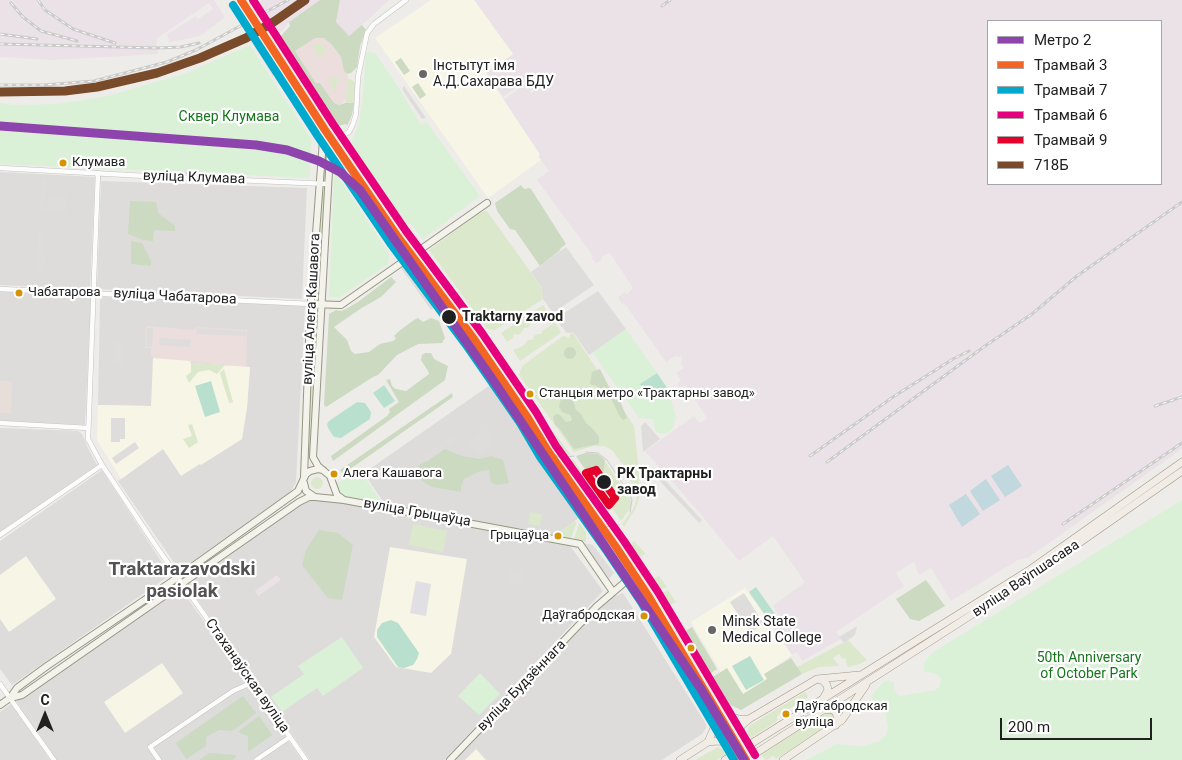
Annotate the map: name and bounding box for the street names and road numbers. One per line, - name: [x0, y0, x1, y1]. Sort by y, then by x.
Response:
- street label: вуліца Клумава: [142, 168, 246, 188]
- street label: вуліца Алега Кашавога: [300, 233, 324, 385]
- street label: вуліца Чабатарова: [113, 285, 237, 309]
- street label: вуліца Грыцаўца: [362, 495, 472, 531]
- street label: вуліца Ваўпшасава: [969, 537, 1083, 621]
- street label: Стаханаўская вуліца: [201, 616, 293, 736]
- street label: вуліца Будзённага: [474, 637, 570, 735]

